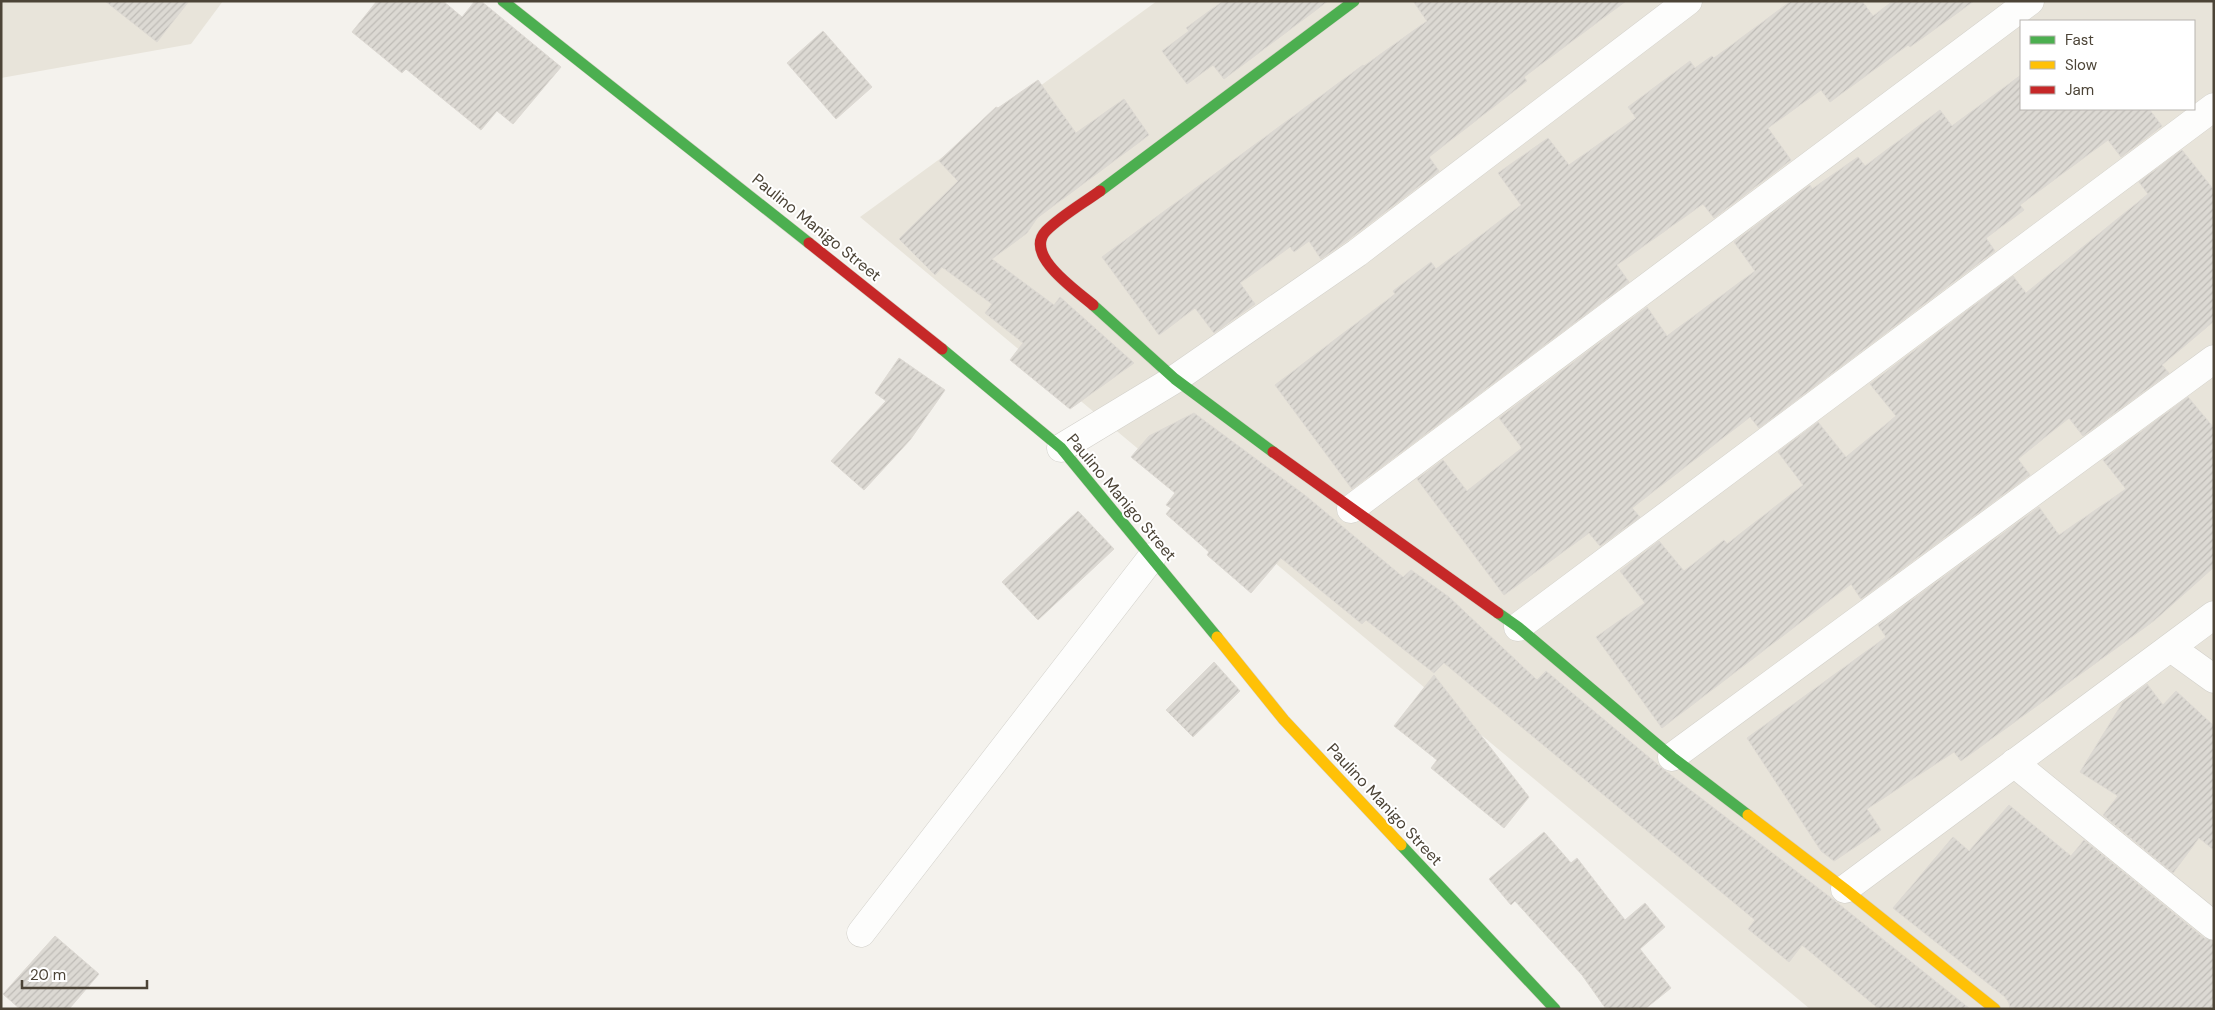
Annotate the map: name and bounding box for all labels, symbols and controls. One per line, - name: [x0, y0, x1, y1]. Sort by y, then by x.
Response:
- legend: [2020, 20, 2195, 110]
- text: Fast: [2065, 30, 2094, 50]
- text: Slow: [2065, 55, 2098, 75]
- text: Jam: [2065, 80, 2094, 100]
- street label: Paulino Manigo Street: [748, 169, 885, 286]
- street label: Paulino Manigo Street: [1062, 429, 1181, 565]
- street label: Paulino Manigo Street: [1322, 739, 1447, 870]
- scale bar: [22, 958, 148, 990]
- text: 20 m: [30, 965, 66, 985]

